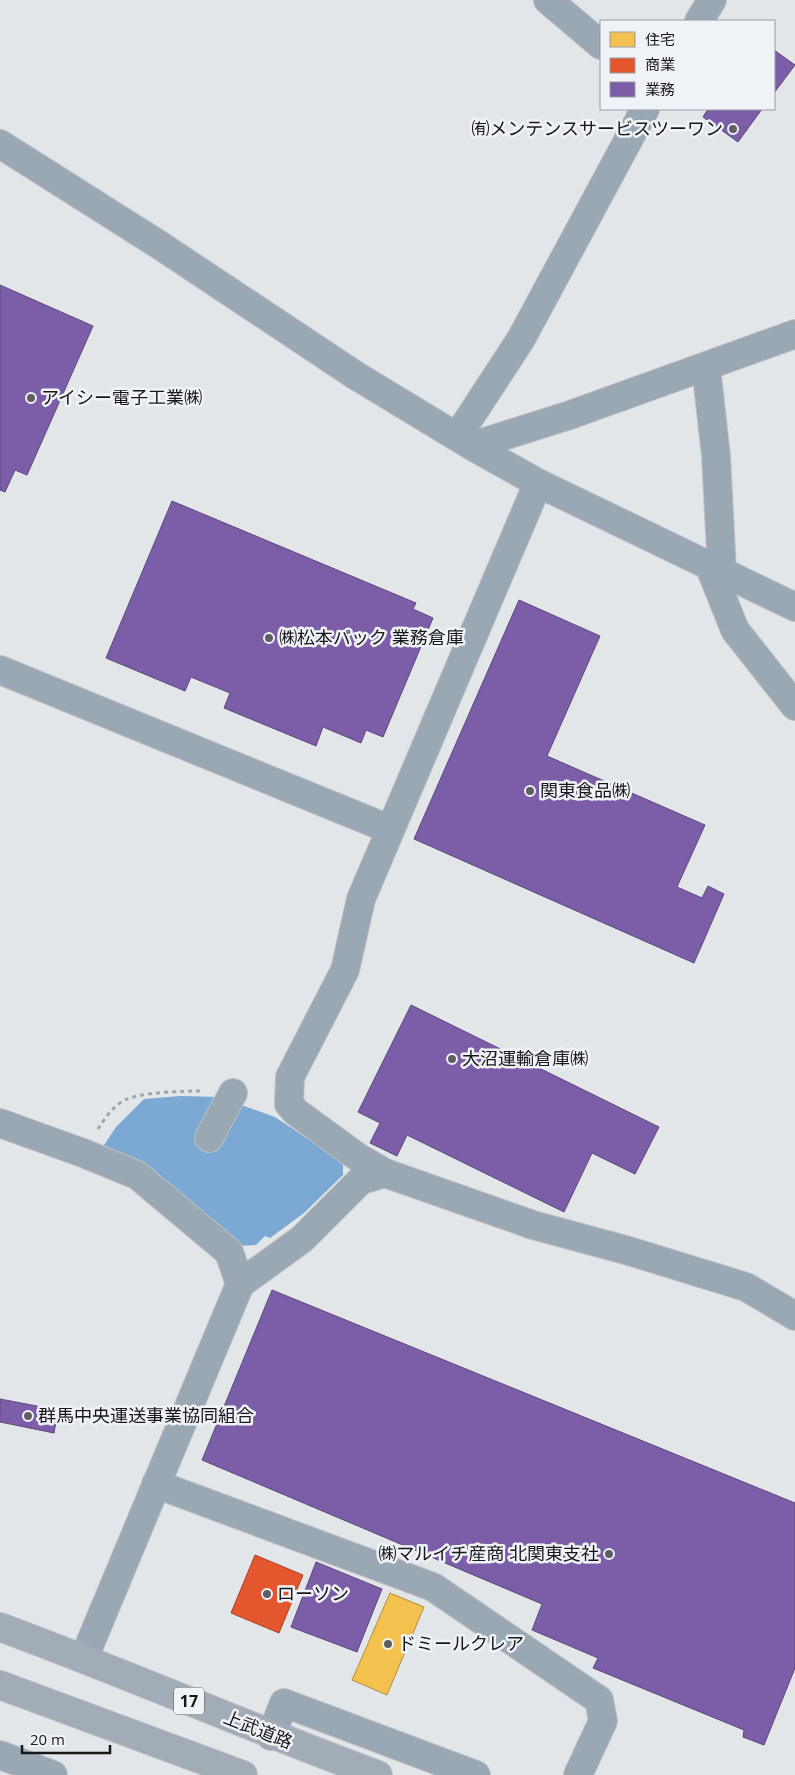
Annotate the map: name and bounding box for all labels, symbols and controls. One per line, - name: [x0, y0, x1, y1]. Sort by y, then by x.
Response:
- legend: [600, 20, 775, 110]
- text: 住宅: [645, 29, 675, 49]
- text: 商業: [645, 54, 675, 74]
- text: 業務: [645, 79, 675, 99]
- place label: ㈲メンテンスサービスツーワン: [471, 116, 723, 140]
- marker: ㈲メンテンスサービスツーワン: [727, 123, 739, 135]
- place label: アイシー電子工業㈱: [41, 385, 202, 409]
- marker: アイシー電子工業㈱: [25, 392, 37, 404]
- place label: ㈱松本パック 業務倉庫: [279, 625, 464, 649]
- marker: ㈱松本パック 業務倉庫: [263, 632, 275, 644]
- place label: 関東食品㈱: [540, 778, 630, 802]
- marker: 関東食品㈱: [524, 785, 536, 797]
- place label: 大沼運輸倉庫㈱: [462, 1046, 588, 1070]
- marker: 大沼運輸倉庫㈱: [446, 1053, 458, 1065]
- place label: 群馬中央運送事業協同組合: [38, 1403, 254, 1427]
- marker: 群馬中央運送事業協同組合: [22, 1410, 34, 1422]
- place label: ㈱マルイチ産商 北関東支社: [378, 1541, 599, 1565]
- marker: ㈱マルイチ産商 北関東支社: [603, 1548, 615, 1560]
- place label: ローソン: [277, 1581, 349, 1605]
- marker: ローソン: [261, 1588, 273, 1600]
- place label: ドミールクレア: [398, 1631, 524, 1655]
- marker: ドミールクレア: [382, 1638, 394, 1650]
- road number: 17: [174, 1688, 204, 1714]
- street label: 上武道路: [221, 1704, 296, 1754]
- scale bar: [22, 1722, 110, 1754]
- text: 20 m: [30, 1729, 65, 1749]

